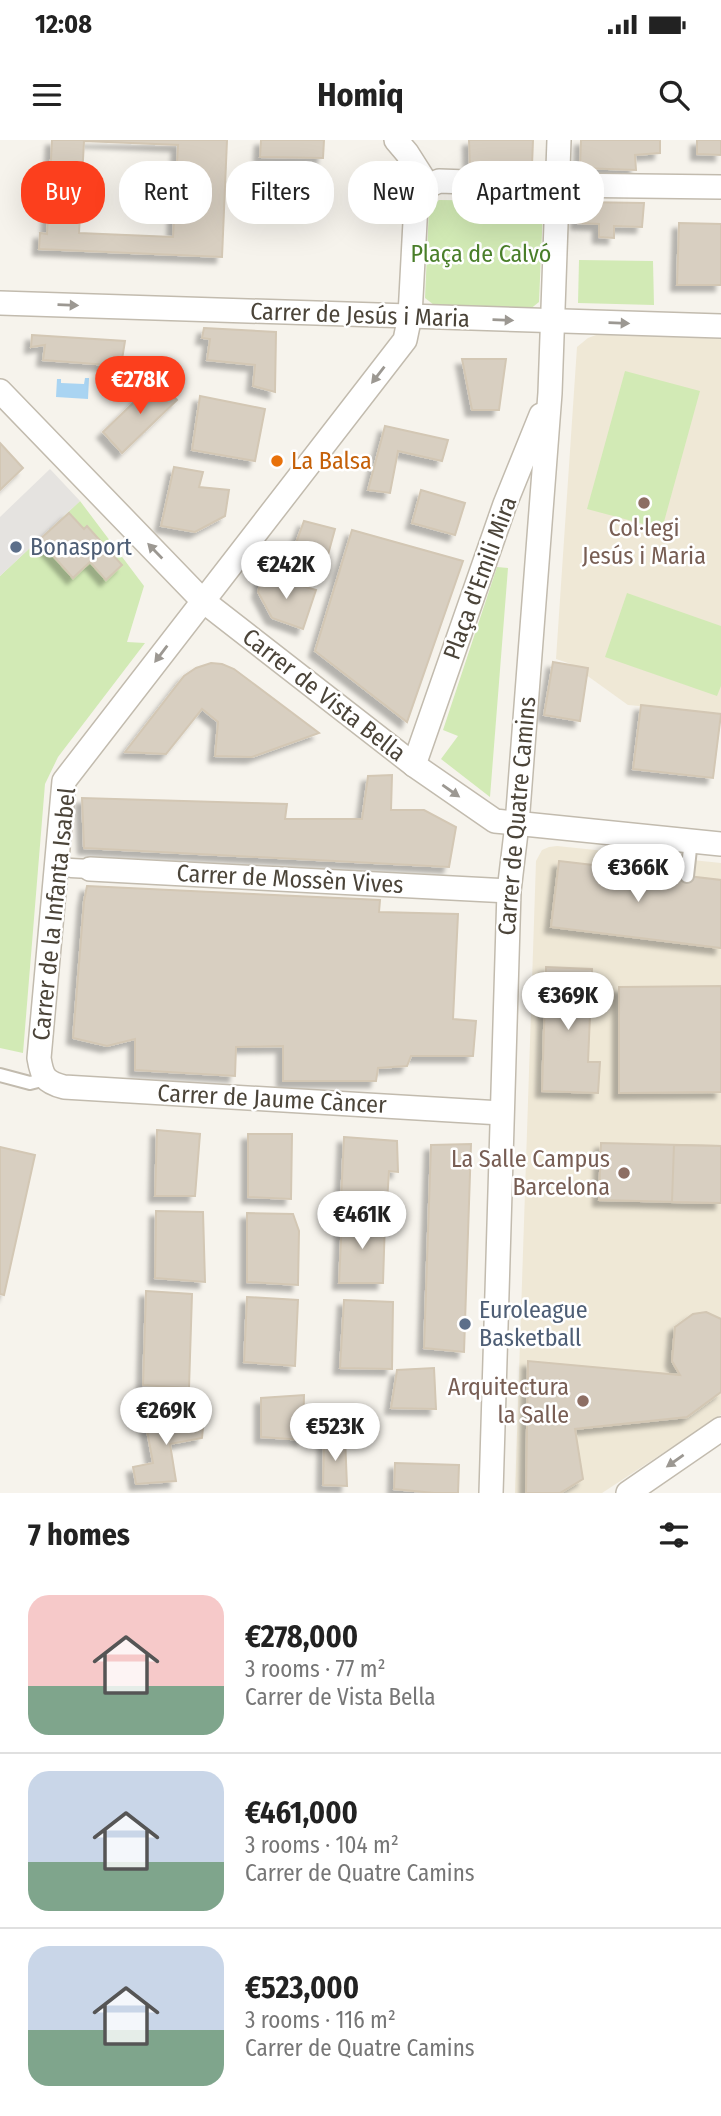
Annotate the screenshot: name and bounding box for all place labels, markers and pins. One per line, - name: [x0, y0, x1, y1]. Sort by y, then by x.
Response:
- pin: €278K: [91, 356, 189, 416]
- place label: La Balsa: [291, 447, 372, 475]
- marker: La Balsa: [269, 453, 285, 469]
- marker: Col·legi Jesús i Maria: [636, 495, 652, 511]
- place label: Col·legi Jesús i Maria: [582, 514, 706, 570]
- place label: Bonasport: [30, 533, 132, 561]
- marker: Bonasport: [8, 539, 24, 555]
- pin: €242K: [237, 542, 335, 601]
- pin: €366K: [589, 844, 687, 904]
- pin: €369K: [519, 972, 617, 1032]
- place label: La Salle Campus Barcelona: [451, 1145, 610, 1201]
- marker: La Salle Campus Barcelona: [616, 1165, 632, 1181]
- pin: €461K: [313, 1192, 411, 1251]
- place label: Euroleague Basketball: [479, 1296, 588, 1352]
- marker: Euroleague Basketball: [457, 1316, 473, 1332]
- place label: Arquitectura la Salle: [448, 1373, 569, 1429]
- pin: €269K: [117, 1388, 215, 1447]
- marker: Arquitectura la Salle: [575, 1393, 591, 1409]
- pin: €523K: [286, 1404, 384, 1463]

